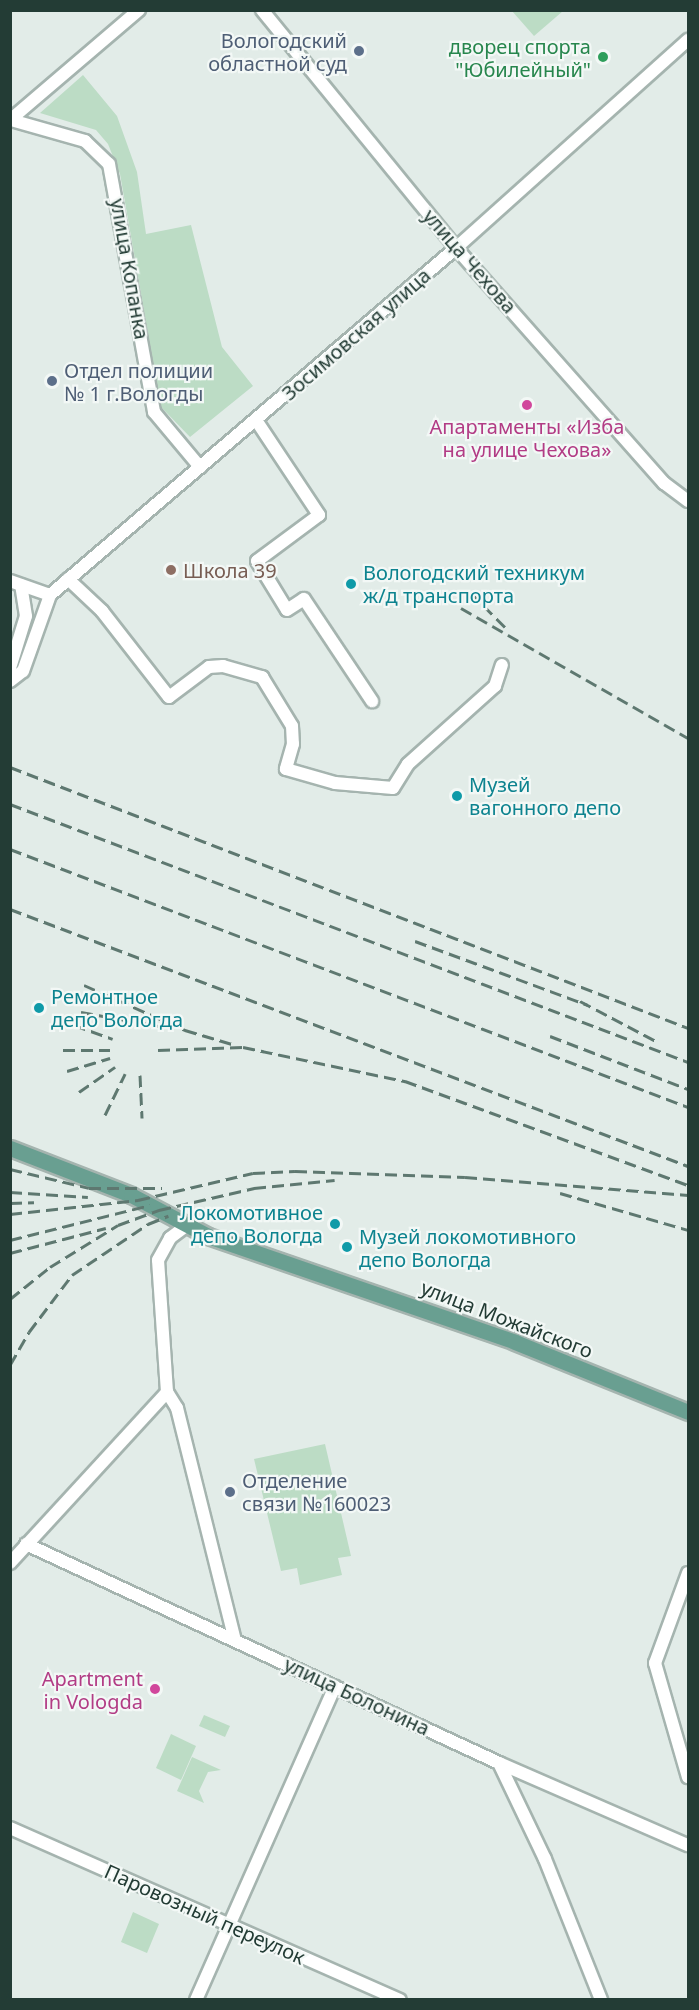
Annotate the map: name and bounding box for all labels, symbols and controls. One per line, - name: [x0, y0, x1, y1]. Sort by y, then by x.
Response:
- place label: Вологодский областной суд: [208, 28, 347, 75]
- place label: дворец спорта "Юбилейный": [449, 34, 591, 81]
- marker: Вологодский областной суд: [352, 44, 366, 58]
- marker: дворец спорта "Юбилейный": [596, 50, 610, 64]
- street label: улица Копанка: [106, 197, 154, 341]
- street label: улица Чехова: [418, 204, 522, 318]
- street label: Зосимовская улица: [277, 263, 435, 405]
- place label: Отдел полиции № 1 г.Вологды: [64, 358, 213, 405]
- marker: Отдел полиции № 1 г.Вологды: [45, 374, 59, 388]
- marker: Апартаменты «Изба на улице Чехова»: [520, 398, 534, 412]
- place label: Апартаменты «Изба на улице Чехова»: [430, 414, 624, 461]
- place label: Школа 39: [183, 558, 277, 582]
- place label: Вологодский техникум ж/д транспорта: [363, 560, 585, 607]
- marker: Школа 39: [164, 563, 178, 577]
- marker: Вологодский техникум ж/д транспорта: [344, 577, 358, 591]
- place label: Музей вагонного депо: [469, 772, 621, 819]
- marker: Музей вагонного депо: [450, 789, 464, 803]
- place label: Ремонтное депо Вологда: [51, 984, 183, 1031]
- marker: Ремонтное депо Вологда: [32, 1001, 46, 1015]
- place label: Локомотивное депо Вологда: [180, 1200, 323, 1247]
- marker: Локомотивное депо Вологда: [328, 1217, 342, 1231]
- place label: Музей локомотивного депо Вологда: [359, 1224, 576, 1271]
- marker: Музей локомотивного депо Вологда: [340, 1240, 354, 1254]
- street label: улица Можайского: [418, 1275, 596, 1363]
- place label: Отделение связи №160023: [242, 1468, 391, 1515]
- marker: Отделение связи №160023: [223, 1485, 237, 1499]
- street label: улица Болонина: [280, 1652, 434, 1740]
- place label: Apartment in Vologda: [42, 1666, 143, 1713]
- marker: Apartment in Vologda: [148, 1682, 162, 1696]
- street label: Паровозный переулок: [101, 1859, 309, 1969]

